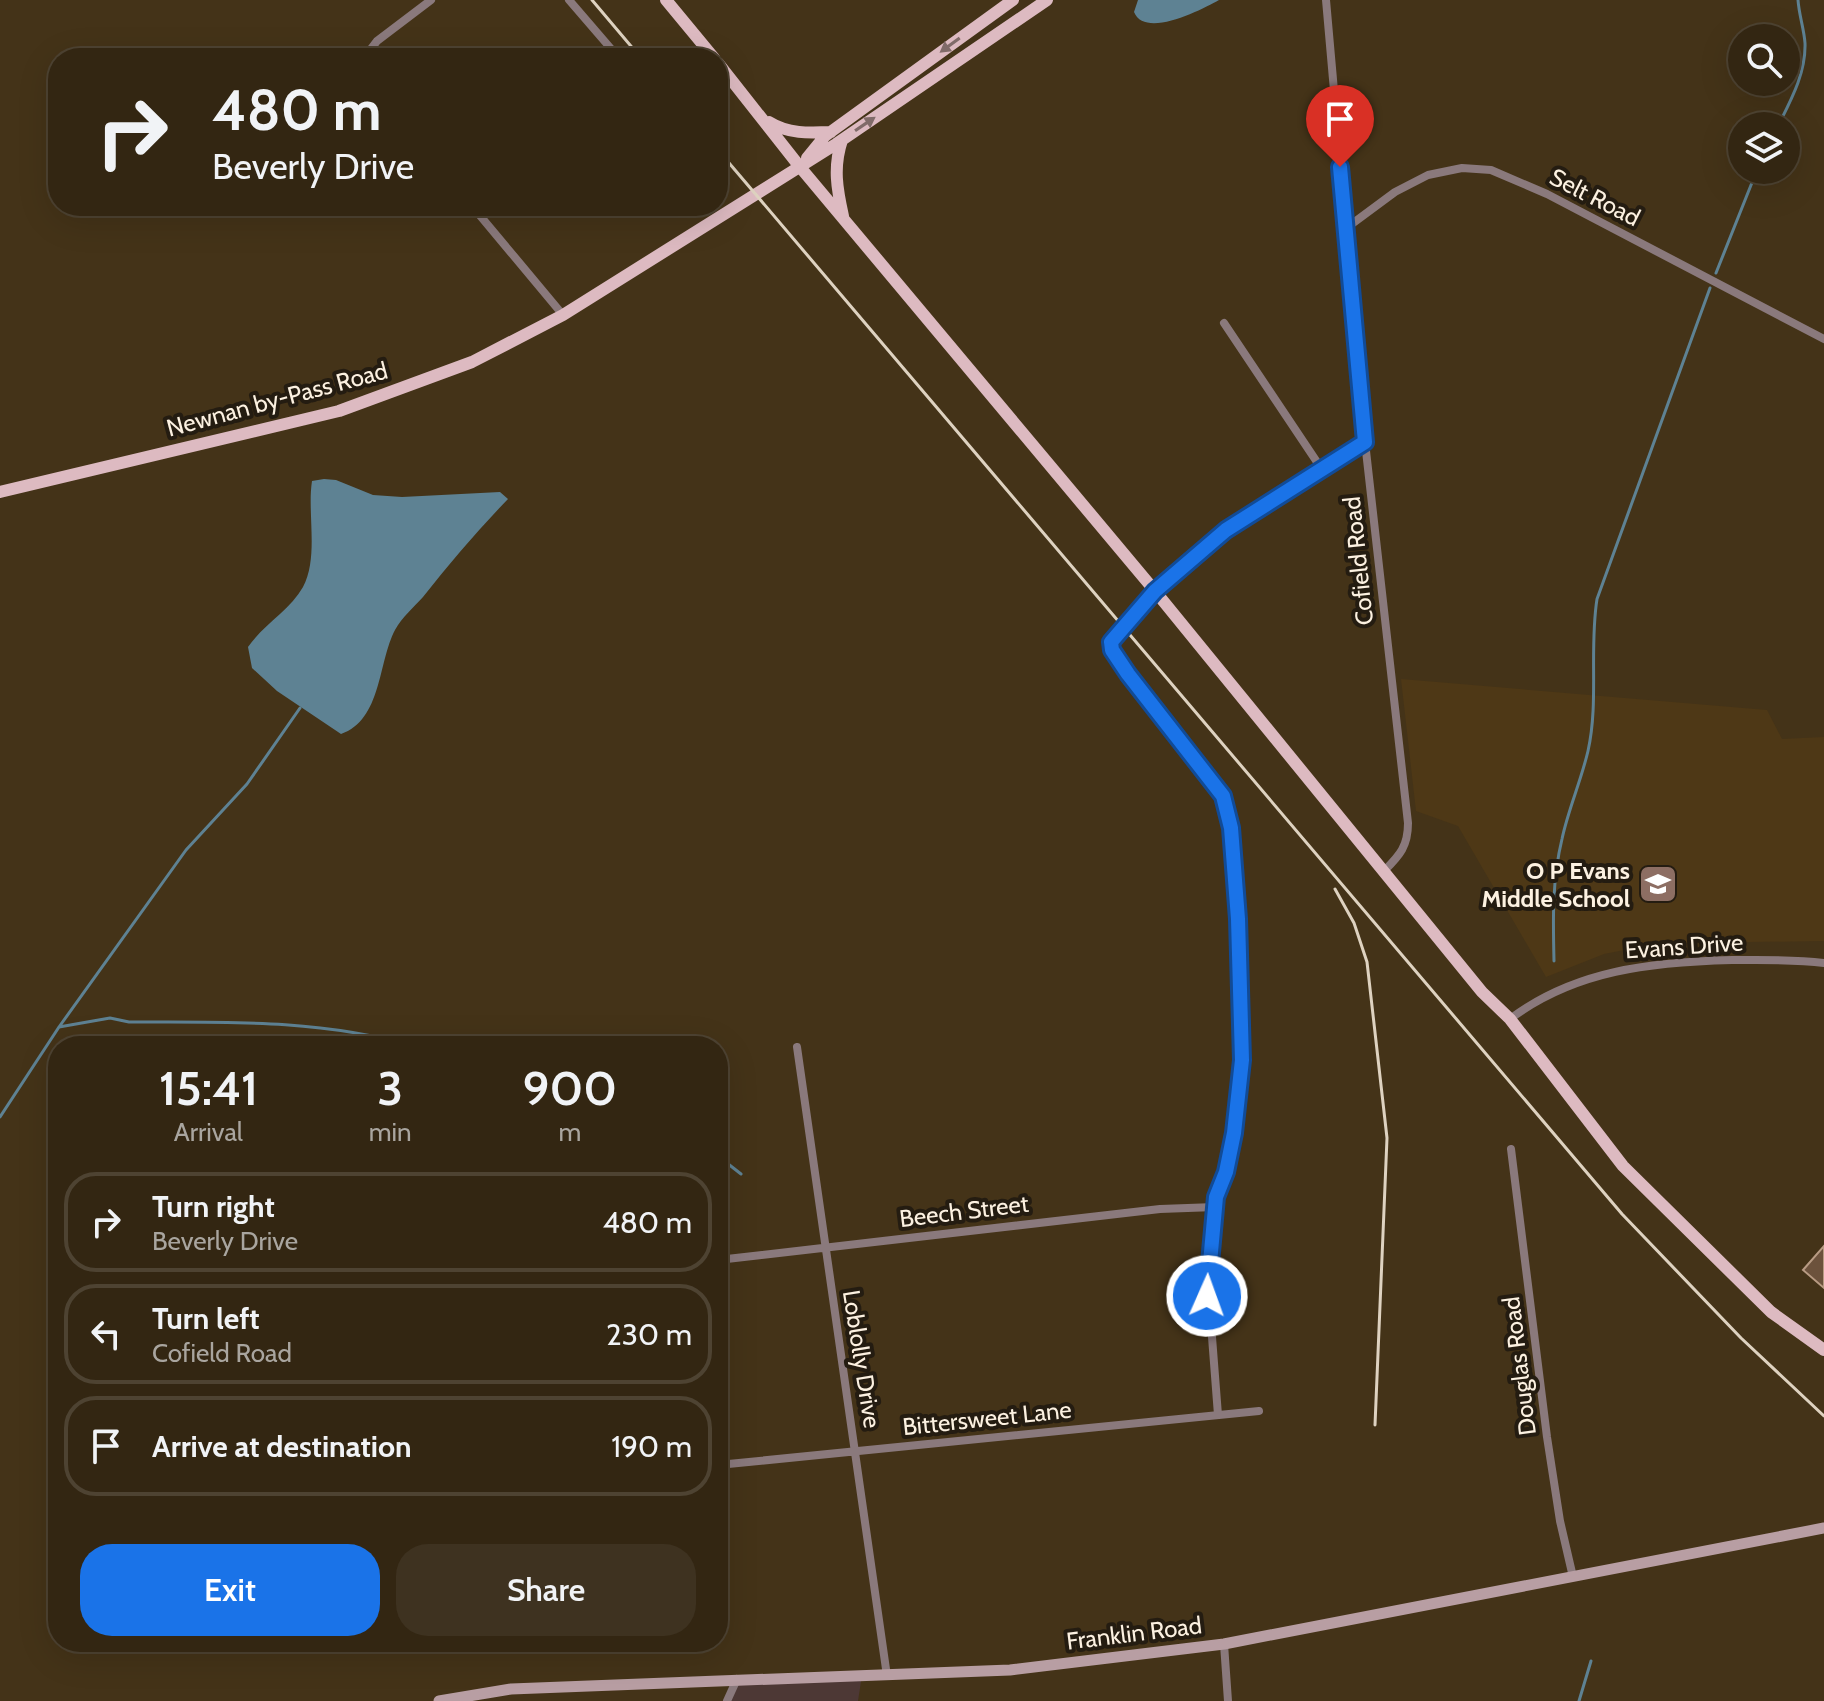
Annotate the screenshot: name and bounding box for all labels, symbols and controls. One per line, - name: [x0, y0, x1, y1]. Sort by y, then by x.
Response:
- map controls: [1728, 24, 1800, 184]
- button: search: [1728, 24, 1800, 96]
- one-way arrow: [939, 37, 960, 53]
- text: 480 m: [212, 76, 381, 144]
- icon: right: [80, 80, 184, 184]
- pin: [1306, 85, 1374, 167]
- icon: arrive: [1318, 97, 1362, 141]
- button: layers: [1728, 112, 1800, 184]
- one-way arrow: [855, 117, 876, 132]
- text: Beverly Drive: [212, 144, 414, 188]
- street label: Selt Road: [1545, 162, 1645, 232]
- street label: Newnan by-Pass Road: [163, 356, 391, 442]
- street label: Cofield Road: [1337, 495, 1379, 627]
- place label: O P Evans Middle School: [1481, 856, 1630, 913]
- school or university icon: O P Evans Middle School: [1637, 863, 1679, 905]
- street label: Evans Drive: [1624, 927, 1744, 965]
- text: 15:41: [159, 1059, 258, 1117]
- text: 3: [377, 1059, 403, 1117]
- text: 900: [523, 1059, 617, 1117]
- text: Arrival: [174, 1116, 243, 1148]
- text: min: [369, 1116, 412, 1148]
- text: m: [558, 1116, 581, 1148]
- text: Turn right: [152, 1188, 275, 1225]
- street label: Beech Street: [898, 1189, 1030, 1233]
- icon: right: [84, 1200, 128, 1244]
- text: 480 m: [602, 1204, 692, 1241]
- text: Beverly Drive: [152, 1225, 298, 1257]
- position arrow: [1165, 1254, 1249, 1338]
- street label: Loblolly Drive: [837, 1288, 887, 1430]
- street label: Douglas Road: [1496, 1295, 1542, 1437]
- text: Turn left: [152, 1300, 260, 1337]
- icon: left: [84, 1312, 128, 1356]
- text: 230 m: [606, 1316, 692, 1353]
- text: Cofield Road: [152, 1337, 292, 1369]
- street label: Bittersweet Lane: [901, 1395, 1073, 1441]
- icon: arrive: [84, 1424, 128, 1468]
- text: Arrive at destination: [152, 1428, 412, 1465]
- text: 190 m: [611, 1428, 692, 1465]
- button: Exit: [80, 1544, 380, 1636]
- button: Share: [396, 1544, 696, 1636]
- street label: Franklin Road: [1065, 1610, 1203, 1656]

